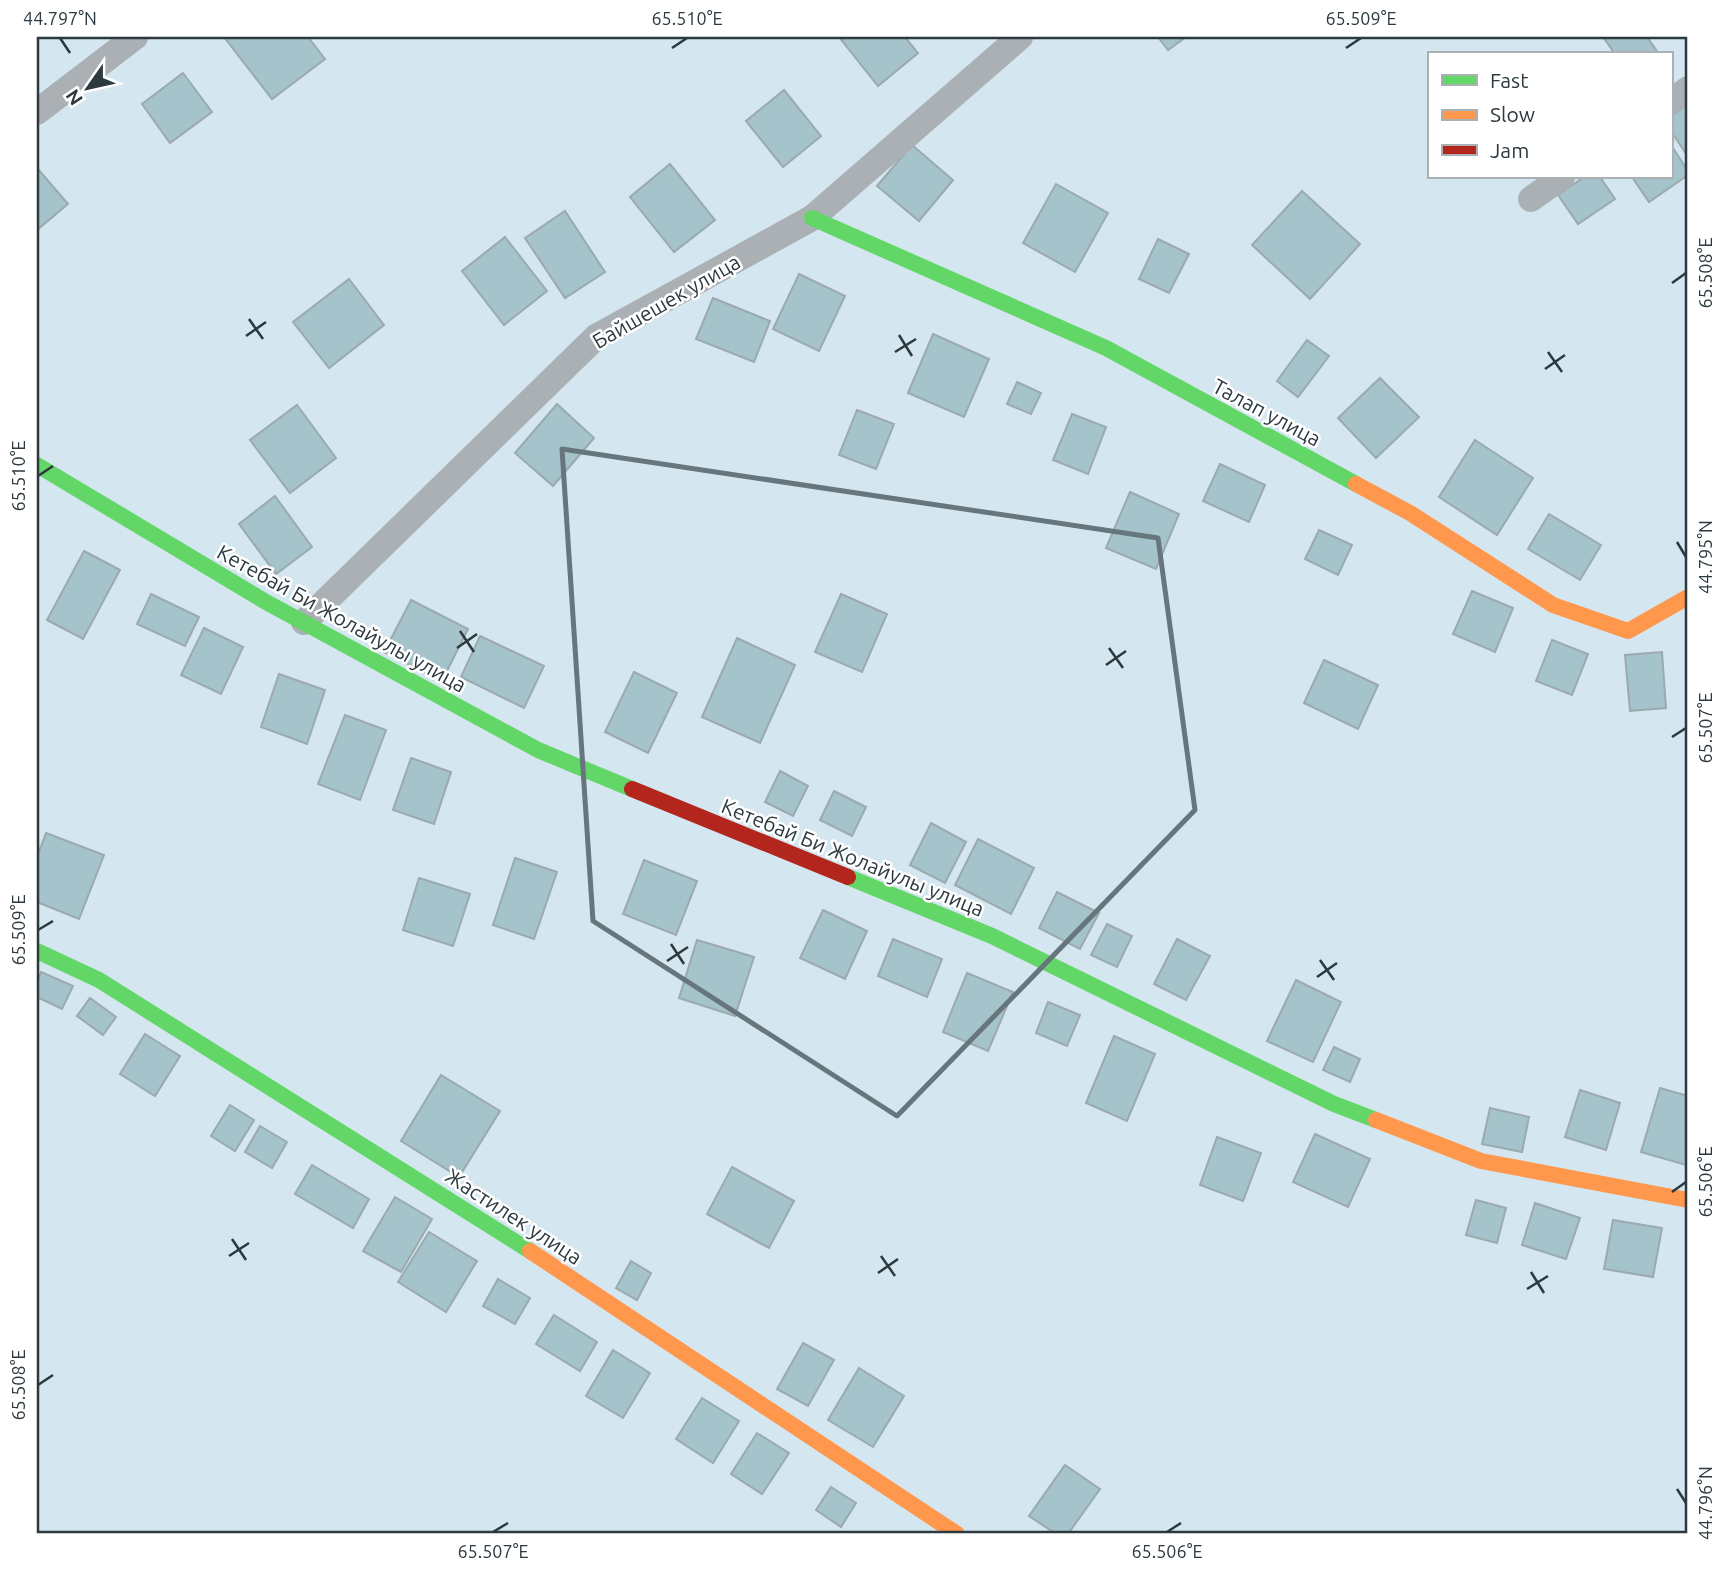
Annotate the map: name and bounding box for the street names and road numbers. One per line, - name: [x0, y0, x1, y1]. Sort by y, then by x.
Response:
- street label: Байшешек улица: [588, 249, 744, 353]
- street label: Талап улица: [1209, 373, 1325, 451]
- street label: Кетебай Би Жолайулы улица: [213, 539, 471, 697]
- street label: Кетебай Би Жолайулы улица: [718, 793, 988, 921]
- street label: Жастилек улица: [441, 1163, 587, 1269]

